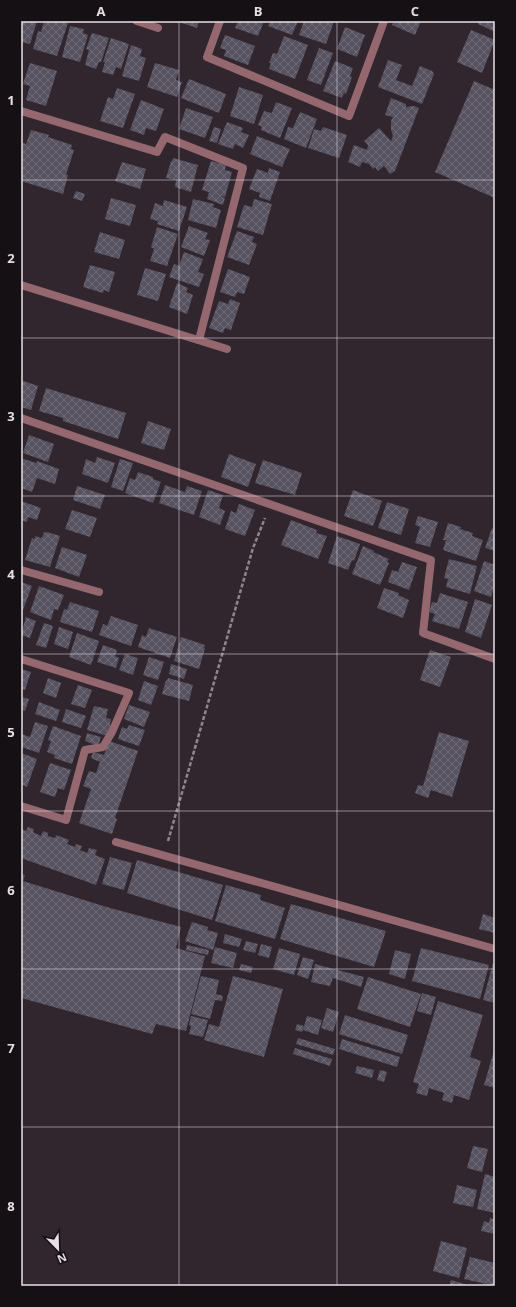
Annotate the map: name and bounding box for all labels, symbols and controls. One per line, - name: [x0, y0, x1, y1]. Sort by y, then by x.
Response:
- text: A: [97, 2, 106, 20]
- text: B: [254, 2, 263, 20]
- text: C: [411, 2, 419, 20]
- text: 1: [7, 91, 15, 109]
- text: 2: [7, 249, 15, 267]
- text: 3: [7, 407, 15, 425]
- text: 4: [7, 565, 15, 583]
- text: 5: [7, 723, 15, 741]
- text: 6: [7, 881, 15, 899]
- text: 7: [7, 1039, 15, 1057]
- text: 8: [7, 1197, 15, 1215]
- north arrow: [38, 1229, 78, 1269]
- text: N: [55, 1250, 69, 1267]

